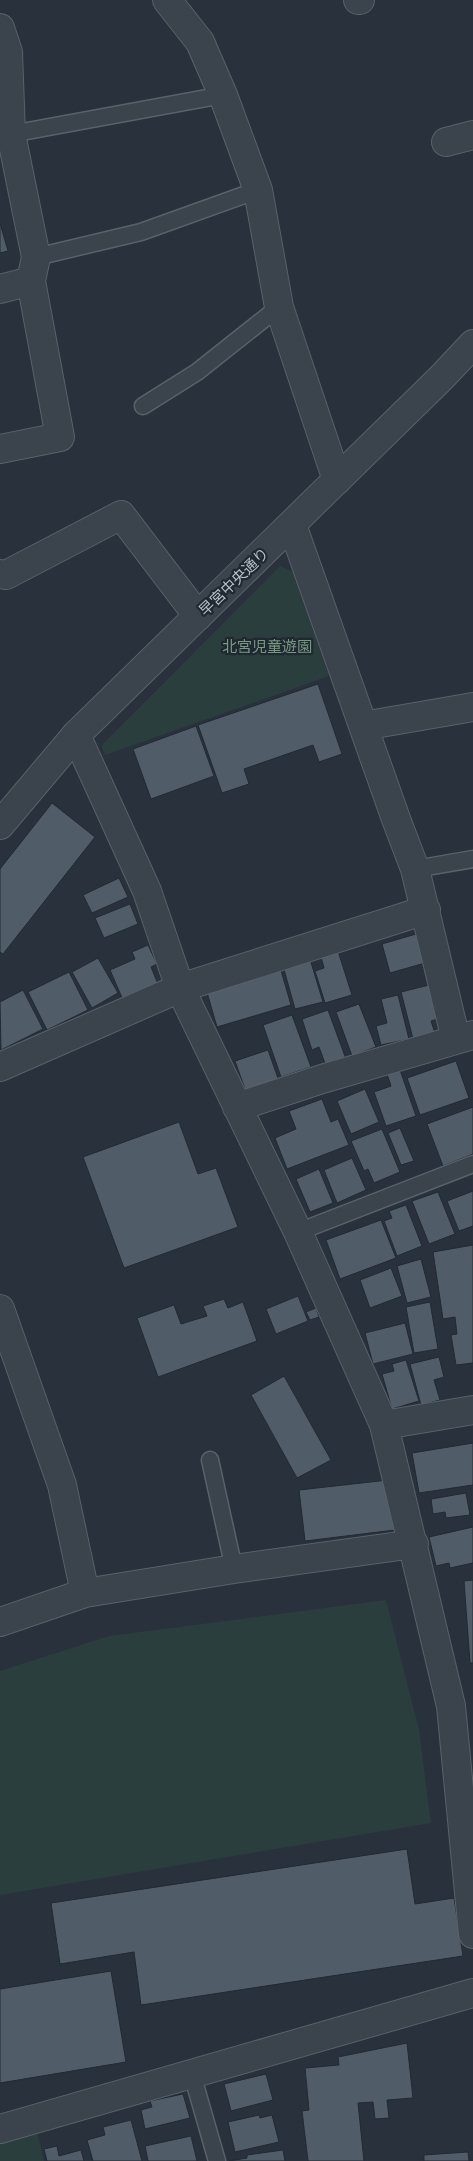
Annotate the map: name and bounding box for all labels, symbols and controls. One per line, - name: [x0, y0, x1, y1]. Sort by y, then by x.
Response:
- street label: 早宮中央通り: [195, 544, 273, 620]
- park label: 北宮児童遊園: [222, 638, 312, 656]

